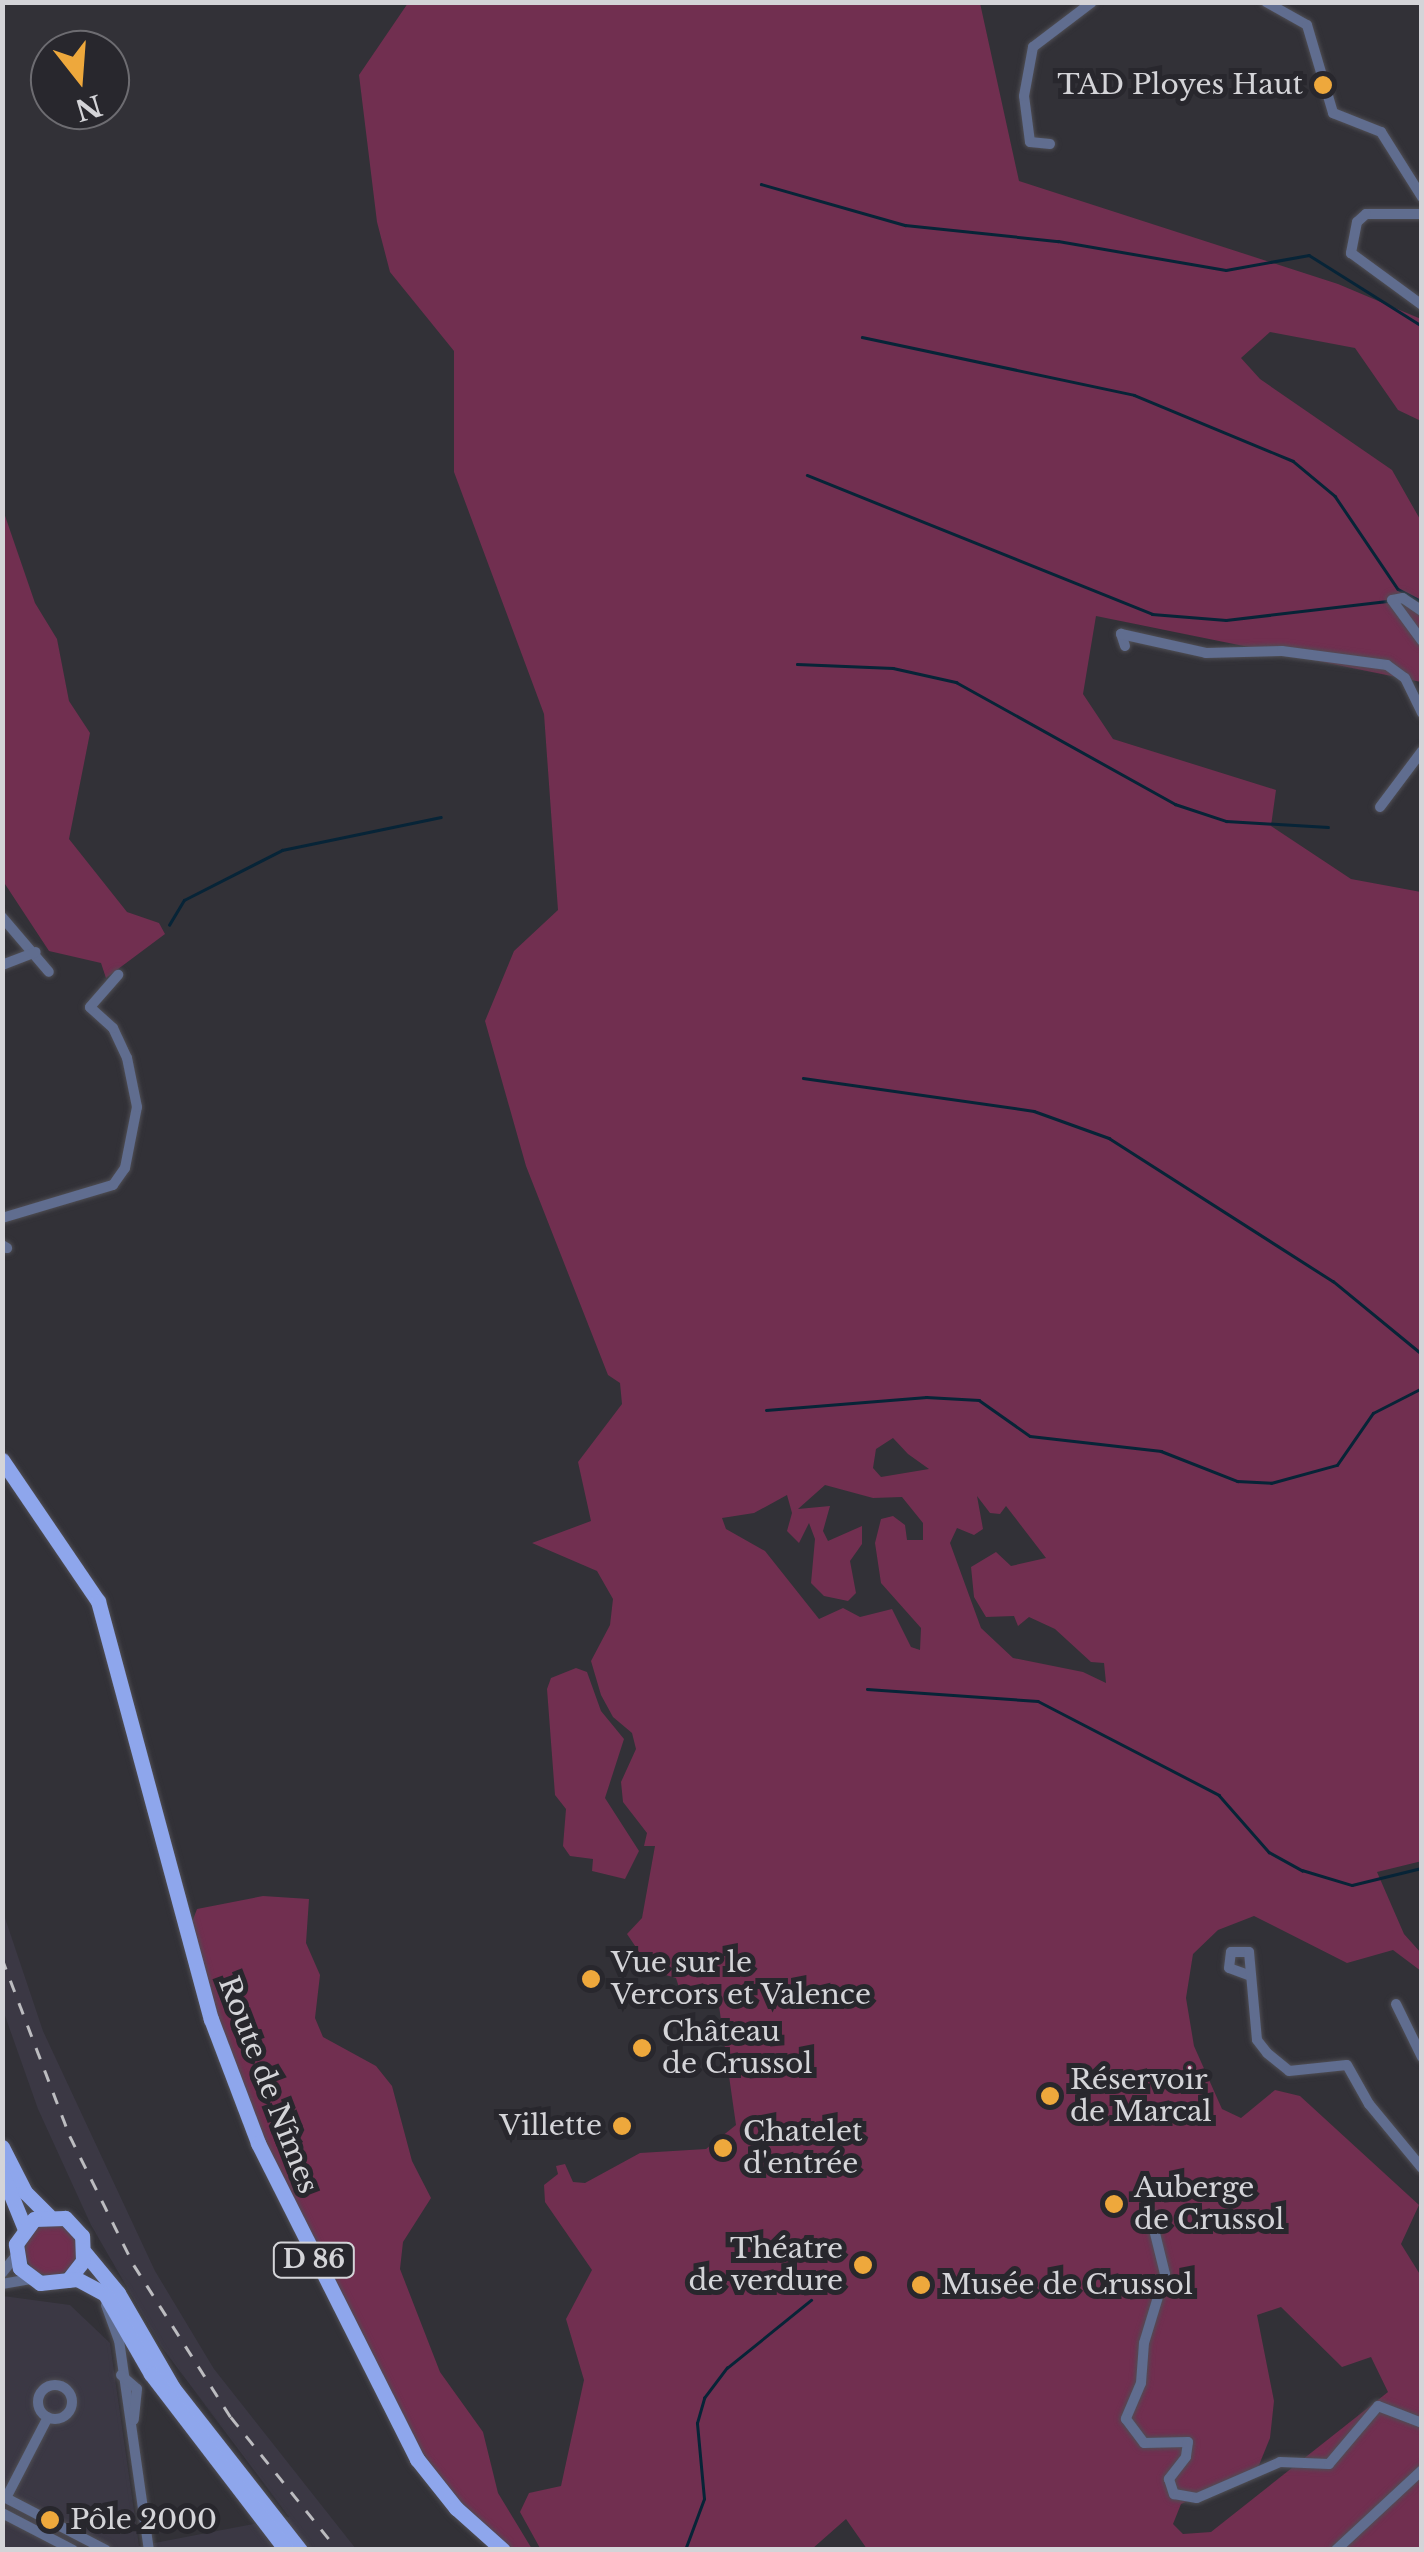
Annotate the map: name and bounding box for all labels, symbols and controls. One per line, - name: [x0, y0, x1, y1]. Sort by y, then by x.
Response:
- north arrow: [30, 30, 130, 130]
- place label: TAD Ployes Haut: [1057, 68, 1303, 102]
- marker: TAD Ployes Haut: [1312, 74, 1334, 96]
- text: N: [71, 87, 106, 128]
- place label: Vue sur le Vercors et Valence: [611, 1946, 872, 2012]
- marker: Vue sur le Vercors et Valence: [580, 1968, 602, 1990]
- street label: Route de Nîmes: [211, 1972, 325, 2198]
- place label: Château de Crussol: [662, 2015, 812, 2081]
- marker: Château de Crussol: [631, 2037, 653, 2059]
- place label: Réservoir de Marcal: [1070, 2063, 1212, 2129]
- marker: Réservoir de Marcal: [1039, 2085, 1061, 2107]
- place label: Villette: [499, 2109, 602, 2143]
- marker: Villette: [611, 2115, 633, 2137]
- place label: Chatelet d'entrée: [743, 2115, 863, 2181]
- marker: Chatelet d'entrée: [712, 2137, 734, 2159]
- place label: Auberge de Crussol: [1134, 2171, 1284, 2237]
- marker: Auberge de Crussol: [1103, 2193, 1125, 2215]
- place label: Théatre de verdure: [688, 2232, 843, 2298]
- road number: D 86: [272, 2240, 356, 2280]
- marker: Théatre de verdure: [852, 2254, 874, 2276]
- place label: Musée de Crussol: [941, 2268, 1193, 2302]
- marker: Musée de Crussol: [910, 2274, 932, 2296]
- place label: Pôle 2000: [70, 2503, 217, 2537]
- marker: Pôle 2000: [39, 2509, 61, 2531]

